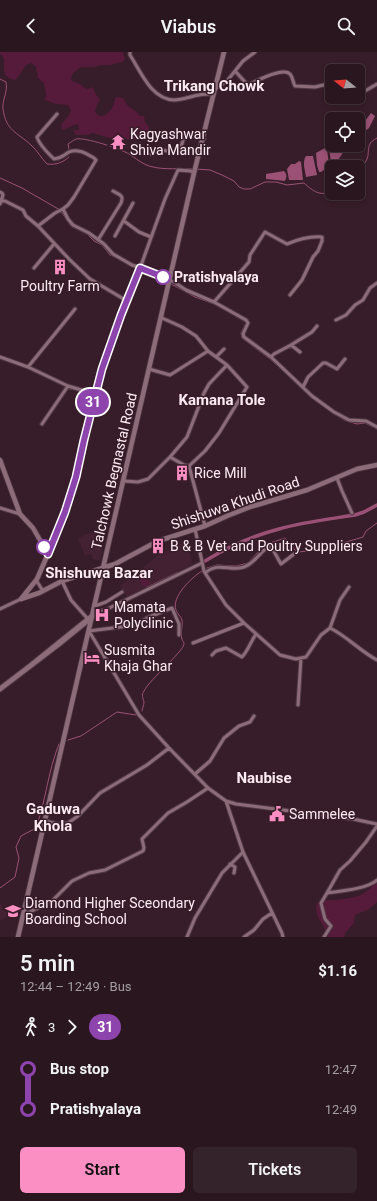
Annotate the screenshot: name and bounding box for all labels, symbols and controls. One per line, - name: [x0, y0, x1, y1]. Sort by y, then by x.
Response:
- icon: back: [20, 15, 42, 37]
- icon: search: [335, 15, 357, 37]
- text: Viabus: [161, 16, 216, 37]
- north arrow: [325, 64, 365, 104]
- map controls: [325, 64, 365, 200]
- district label: Trikang Chowk: [164, 77, 265, 95]
- button: locate: [325, 112, 365, 152]
- place label: Kagyashwar Shiva Mandir: [130, 126, 211, 158]
- temple icon: Kagyashwar Shiva Mandir: [109, 133, 127, 151]
- button: layers: [325, 160, 365, 200]
- building icon: Poultry Farm: [51, 258, 69, 276]
- marker: Pratishyalaya: [155, 269, 171, 285]
- place label: Pratishyalaya: [174, 269, 259, 285]
- place label: Poultry Farm: [20, 278, 100, 294]
- line badge: 31: [75, 389, 111, 415]
- street label: Talchowk Begnastal Road: [88, 391, 140, 551]
- district label: Kamana Tole: [179, 391, 265, 409]
- text: 31: [85, 394, 101, 410]
- building icon: Rice Mill: [173, 464, 191, 482]
- place label: Rice Mill: [194, 465, 247, 481]
- street label: Shishuwa Khudi Road: [169, 473, 301, 533]
- building icon: B & B Vet and Poultry Suppliers: [149, 537, 167, 555]
- place label: B & B Vet and Poultry Suppliers: [170, 538, 363, 554]
- unlabelled marker: [36, 539, 52, 555]
- district label: Shishuwa Bazar: [45, 564, 153, 582]
- place label: Mamata Polyclinic: [114, 599, 173, 631]
- hospital icon: Mamata Polyclinic: [93, 606, 111, 624]
- place label: Susmita Khaja Ghar: [104, 642, 172, 674]
- hotel icon: Susmita Khaja Ghar: [83, 649, 101, 667]
- district label: Naubise: [236, 769, 292, 787]
- district label: Gaduwa Khola: [26, 800, 80, 835]
- public building icon: Sammelee: [268, 805, 286, 823]
- place label: Sammelee: [289, 806, 355, 822]
- place label: Diamond Higher Sceondary Boarding School: [25, 895, 195, 927]
- school or university icon: Diamond Higher Sceondary Boarding School: [4, 902, 22, 920]
- text: 5 min: [20, 951, 75, 976]
- text: $1.16: [318, 962, 357, 980]
- text: 12:44 – 12:49 · Bus: [20, 979, 132, 994]
- icon: walk: [20, 1016, 42, 1038]
- icon: forward: [61, 1016, 83, 1038]
- text: 31: [97, 1019, 113, 1035]
- text: 3: [48, 1020, 55, 1035]
- text: Bus stop: [50, 1060, 109, 1078]
- text: 12:47: [325, 1062, 357, 1077]
- text: Pratishyalaya: [50, 1100, 141, 1118]
- text: 12:49: [325, 1102, 357, 1117]
- button: Start: [20, 1147, 185, 1193]
- button: Tickets: [193, 1147, 357, 1193]

